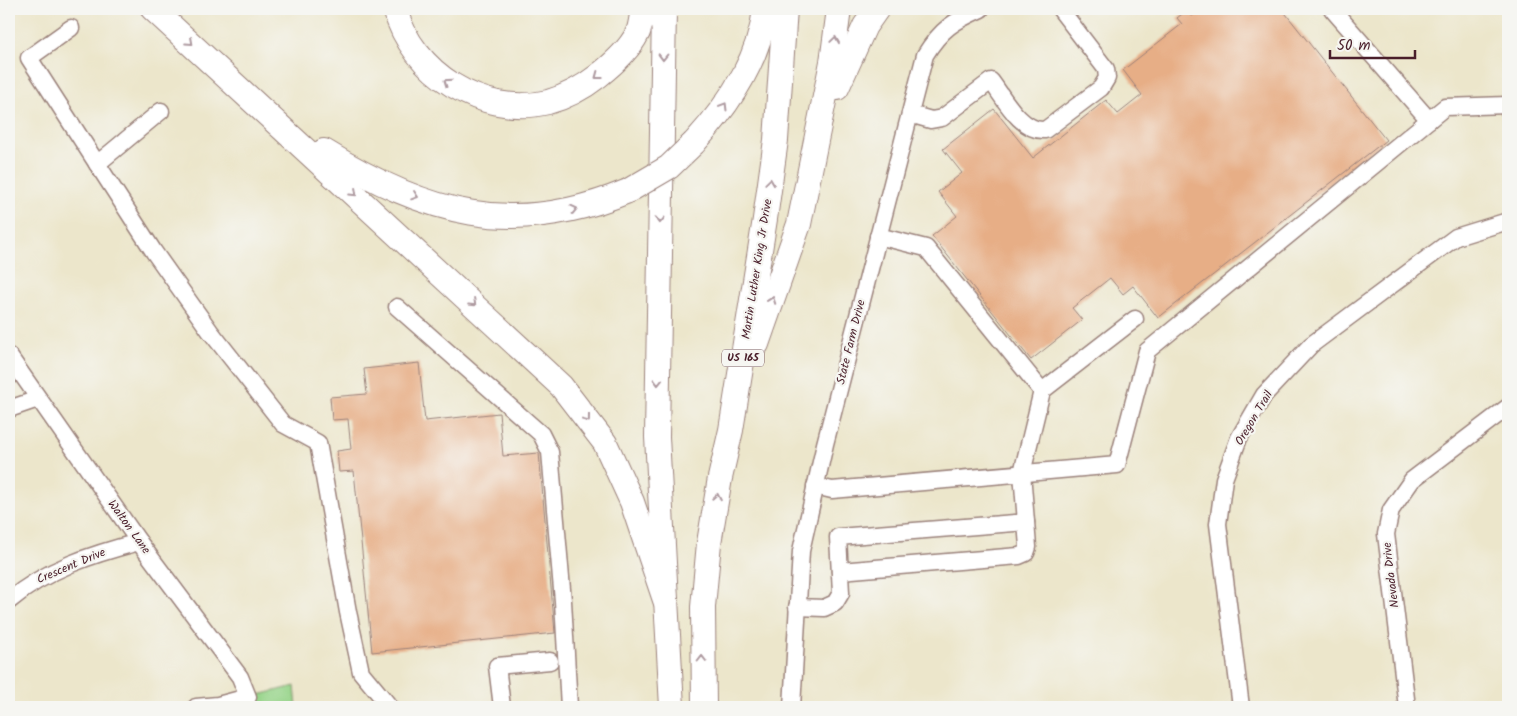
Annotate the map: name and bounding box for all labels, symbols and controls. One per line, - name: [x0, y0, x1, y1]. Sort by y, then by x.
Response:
- scale bar: [1330, 28, 1414, 60]
- text: 50 m: [1337, 34, 1371, 58]
- one-way arrow: [184, 36, 193, 45]
- one-way arrow: [829, 36, 840, 44]
- one-way arrow: [658, 54, 668, 62]
- one-way arrow: [594, 70, 604, 79]
- one-way arrow: [443, 79, 453, 88]
- one-way arrow: [718, 102, 728, 111]
- one-way arrow: [764, 177, 775, 185]
- one-way arrow: [349, 187, 358, 196]
- one-way arrow: [410, 190, 419, 200]
- street label: Martin Luther King Jr Drive: [737, 197, 778, 340]
- one-way arrow: [570, 204, 578, 215]
- one-way arrow: [655, 216, 665, 224]
- one-way arrow: [766, 296, 776, 304]
- one-way arrow: [468, 297, 477, 306]
- street label: State Farm Drive: [831, 297, 871, 386]
- road number: US 165: [722, 349, 764, 366]
- one-way arrow: [653, 379, 663, 387]
- street label: Oregon Trail: [1230, 387, 1278, 449]
- one-way arrow: [581, 413, 589, 422]
- one-way arrow: [711, 493, 721, 501]
- street label: Walton Lane: [103, 496, 156, 559]
- street label: Nevada Drive: [1377, 541, 1404, 609]
- street label: Crescent Drive: [34, 543, 109, 589]
- one-way arrow: [697, 654, 707, 662]

